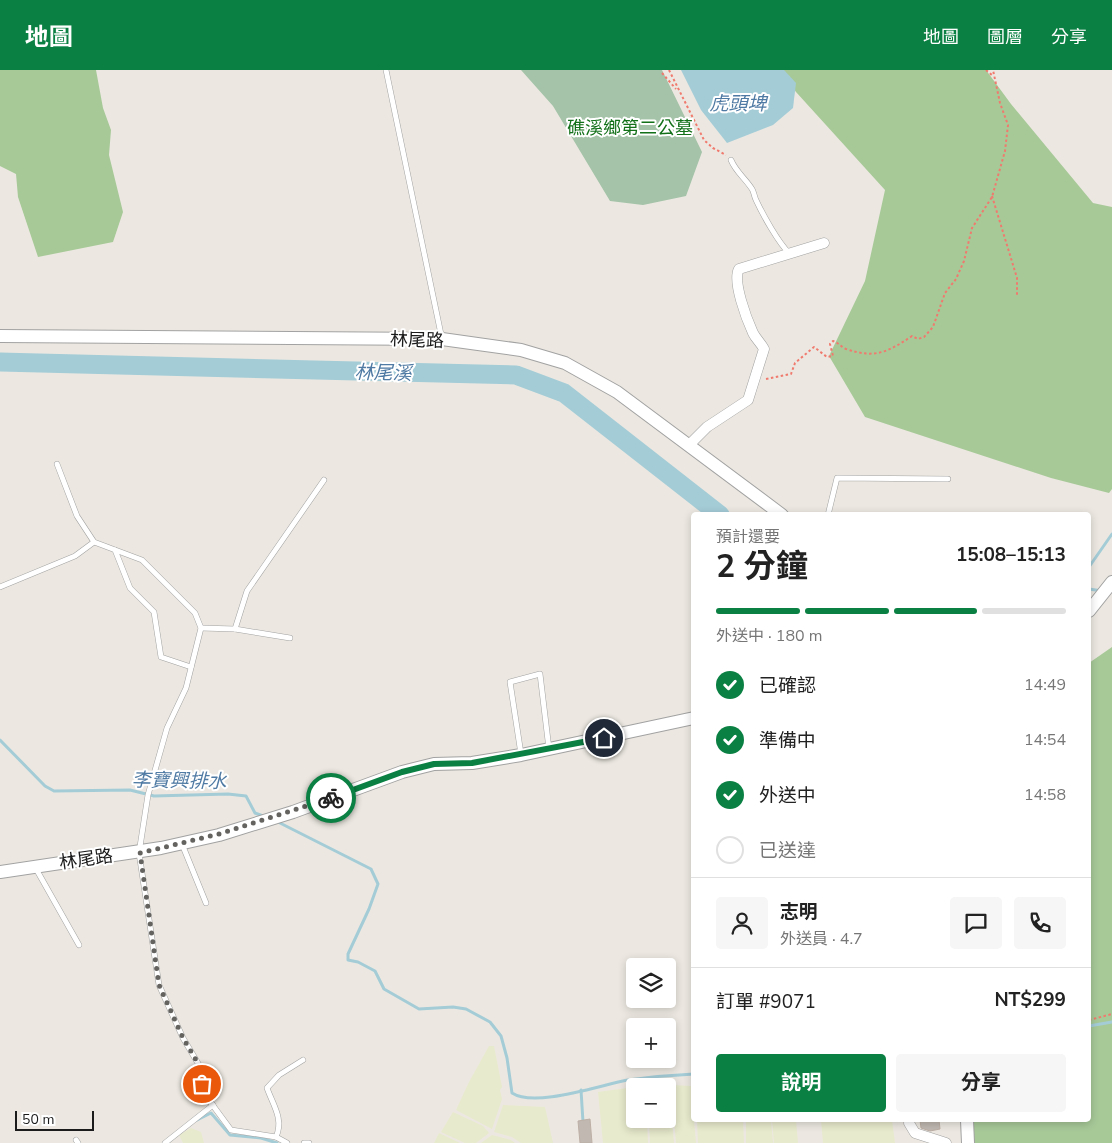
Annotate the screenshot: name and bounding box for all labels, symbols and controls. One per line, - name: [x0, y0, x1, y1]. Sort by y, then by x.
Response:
- text: 地圖: [25, 21, 73, 53]
- text: 地圖: [923, 25, 959, 49]
- text: 圖層: [987, 25, 1023, 49]
- text: 分享: [1051, 25, 1087, 49]
- water label: 虎頭埤: [709, 91, 768, 117]
- park label: 礁溪鄉第二公墓: [567, 116, 693, 140]
- street label: 林尾路: [390, 327, 444, 353]
- water label: 林尾溪: [354, 360, 415, 387]
- text: 預計還要: [716, 526, 780, 548]
- text: 15:08–15:13: [956, 542, 1066, 568]
- text: 2 分鐘: [716, 545, 808, 588]
- text: 外送中 · 180 m: [716, 625, 822, 647]
- icon: check: [716, 671, 744, 699]
- text: 已確認: [759, 673, 816, 699]
- text: 14:49: [1024, 674, 1066, 696]
- pin: [583, 717, 625, 759]
- icon: home: [590, 724, 618, 752]
- icon: check: [716, 726, 744, 754]
- text: 準備中: [759, 728, 816, 754]
- text: 14:54: [1024, 729, 1066, 751]
- water label: 李寶興排水: [131, 767, 228, 795]
- courier: [306, 773, 356, 823]
- icon: check: [716, 781, 744, 809]
- text: 外送中: [759, 783, 816, 809]
- icon: bike: [317, 784, 345, 812]
- text: 14:58: [1024, 784, 1066, 806]
- text: 已送達: [759, 838, 816, 864]
- street label: 林尾路: [58, 843, 114, 875]
- button: person: [716, 897, 768, 949]
- button: chat: [950, 897, 1002, 949]
- button: phone: [1014, 897, 1066, 949]
- text: 志明: [780, 899, 818, 925]
- text: 外送員 · 4.7: [780, 928, 863, 950]
- map controls: [626, 958, 676, 1128]
- button: layers: [626, 958, 676, 1008]
- text: NT$299: [994, 987, 1066, 1013]
- text: 訂單 #9071: [716, 989, 816, 1015]
- button: +: [626, 1018, 676, 1068]
- button: 說明: [716, 1054, 886, 1112]
- button: 分享: [896, 1054, 1066, 1112]
- pin: [181, 1063, 223, 1105]
- icon: bag: [188, 1070, 216, 1098]
- button: −: [626, 1078, 676, 1128]
- scale bar: [15, 1108, 94, 1131]
- text: 50 m: [22, 1110, 54, 1129]

